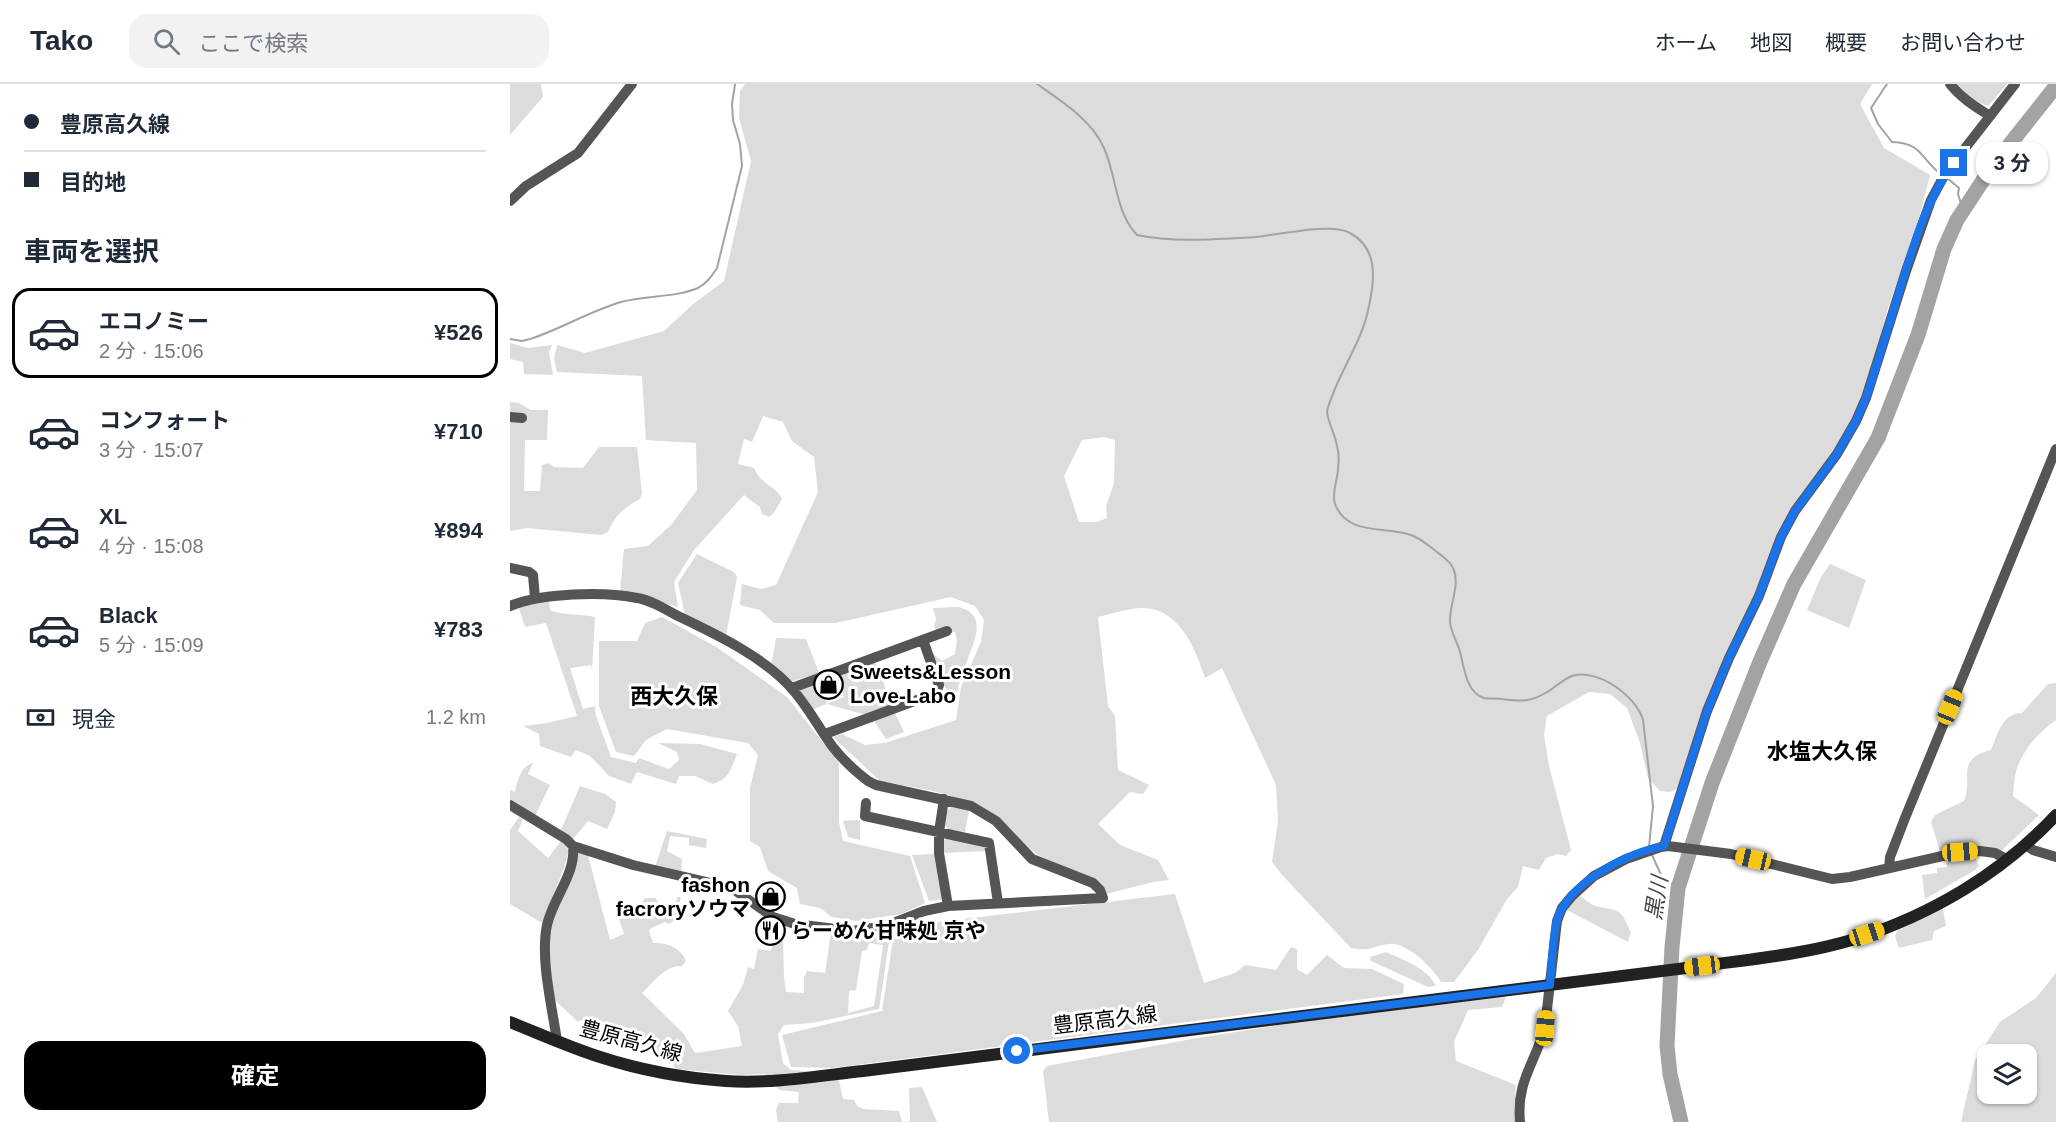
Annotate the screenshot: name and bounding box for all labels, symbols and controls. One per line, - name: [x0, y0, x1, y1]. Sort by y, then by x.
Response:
- search box: [129, 14, 549, 68]
- text: Tako: [30, 25, 93, 56]
- icon: search: [150, 25, 183, 58]
- text: ここで検索: [198, 31, 308, 56]
- text: ホーム: [1655, 31, 1717, 54]
- text: 地図: [1750, 31, 1792, 54]
- text: 概要: [1825, 31, 1867, 54]
- text: お問い合わせ: [1900, 31, 2026, 54]
- text: 豊原高久線: [60, 112, 170, 137]
- callout: 3 分: [1975, 142, 2047, 184]
- route end: [1940, 149, 1967, 176]
- text: 3 分: [1994, 152, 2030, 174]
- text: 目的地: [60, 170, 126, 195]
- text: 車両を選択: [24, 237, 159, 267]
- icon: car: [27, 306, 81, 360]
- text: エコノミー: [99, 309, 209, 334]
- text: ¥526: [434, 320, 483, 345]
- text: 2 分 · 15:06: [99, 340, 204, 362]
- icon: car: [27, 405, 81, 459]
- text: コンフォート: [99, 408, 230, 433]
- text: ¥710: [434, 419, 483, 444]
- text: 3 分 · 15:07: [99, 439, 204, 461]
- icon: car: [27, 504, 81, 558]
- text: XL: [99, 504, 127, 529]
- text: ¥894: [434, 518, 483, 543]
- text: 4 分 · 15:08: [99, 535, 204, 557]
- icon: car: [27, 603, 81, 657]
- text: Black: [99, 603, 158, 628]
- text: ¥783: [434, 617, 483, 642]
- text: 5 分 · 15:09: [99, 634, 204, 656]
- place label: Sweets&Lesson Love-Labo: [850, 660, 1011, 707]
- shop icon: Sweets&Lesson Love-Labo: [813, 668, 845, 700]
- district label: 西大久保: [630, 684, 718, 709]
- car: [1935, 687, 1965, 727]
- icon: cash: [24, 701, 57, 734]
- text: 1.2 km: [426, 706, 486, 728]
- text: 現金: [72, 707, 116, 732]
- district label: 水塩大久保: [1767, 739, 1877, 764]
- car: [1941, 842, 1979, 862]
- car: [1733, 846, 1773, 872]
- water label: 黒川: [1641, 872, 1673, 922]
- place label: fashon facroryソウマ: [616, 873, 750, 920]
- shop icon: fashon facroryソウマ: [755, 881, 787, 913]
- restaurant icon: らーめん甘味処 京や: [754, 915, 786, 947]
- place label: らーめん甘味処 京や: [791, 919, 986, 942]
- car: [1847, 920, 1887, 948]
- car: [1683, 955, 1721, 977]
- street label: 豊原高久線: [1051, 1002, 1158, 1037]
- car: [1534, 1009, 1556, 1047]
- street label: 豊原高久線: [577, 1016, 685, 1065]
- route start: [1003, 1037, 1030, 1064]
- button: 確定: [24, 1041, 486, 1110]
- map controls: [1977, 1044, 2037, 1104]
- button: layers: [1977, 1044, 2037, 1104]

